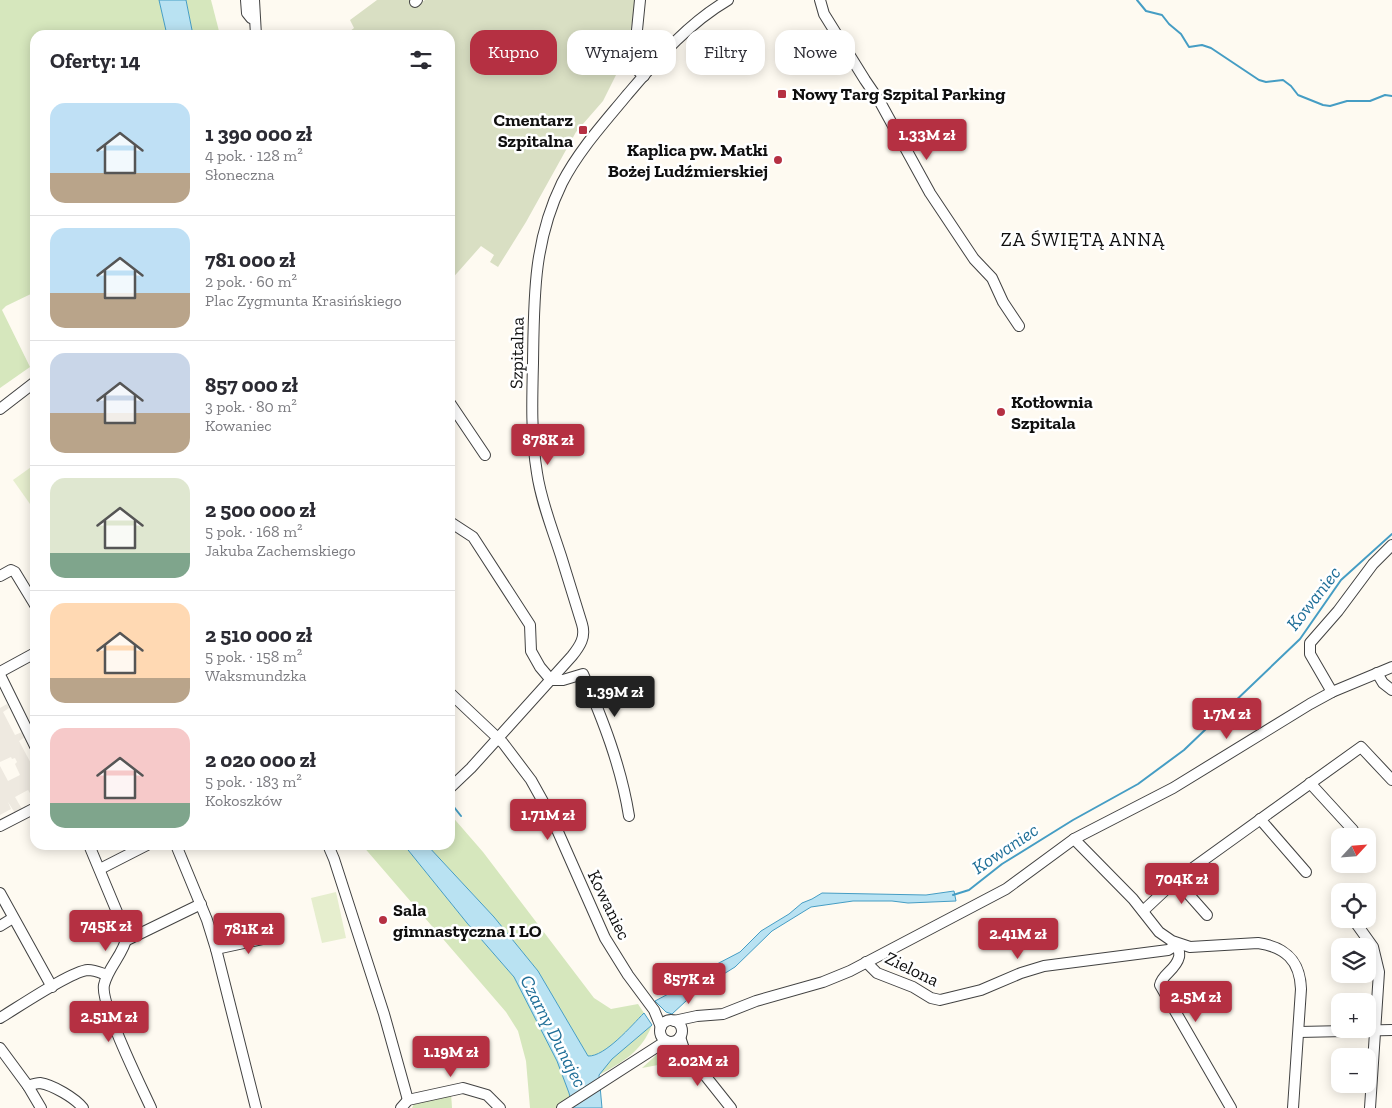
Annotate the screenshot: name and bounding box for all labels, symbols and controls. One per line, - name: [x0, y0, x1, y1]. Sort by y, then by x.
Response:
- chip: Kupno: [470, 30, 557, 75]
- chip: Wynajem: [567, 30, 676, 75]
- chip: Filtry: [686, 30, 765, 75]
- chip: Nowe: [775, 30, 855, 75]
- icon: filters: [407, 46, 435, 74]
- text: Oferty: 14: [50, 48, 140, 73]
- place label: Nowy Targ Szpital Parking: [792, 83, 1005, 105]
- marker: Nowy Targ Szpital Parking: [776, 88, 788, 100]
- place label: Cmentarz Szpitalna: [493, 109, 573, 152]
- pin: 1.33M zł: [875, 119, 979, 161]
- text: 1 390 000 zł: [205, 121, 312, 146]
- icon: home: [90, 123, 150, 183]
- marker: Cmentarz Szpitalna: [577, 124, 589, 136]
- text: 1.33M zł: [899, 125, 955, 144]
- place label: Kaplica pw. Matki Bożej Ludźmierskiej: [608, 139, 769, 182]
- text: 4 pok. · 128 m²: [205, 146, 303, 165]
- marker: Kaplica pw. Matki Bożej Ludźmierskiej: [772, 154, 784, 166]
- text: Słoneczna: [205, 165, 275, 184]
- district label: ZA ŚWIĘTĄ ANNĄ: [1001, 228, 1165, 251]
- text: 781 000 zł: [205, 247, 296, 272]
- icon: home: [90, 248, 150, 308]
- text: 2 pok. · 60 m²: [205, 272, 297, 291]
- text: Plac Zygmunta Krasińskiego: [205, 291, 402, 310]
- street label: Szpitalna: [505, 317, 529, 389]
- text: 857 000 zł: [205, 372, 298, 397]
- icon: home: [90, 373, 150, 433]
- place label: Kotłownia Szpitala: [1011, 391, 1093, 434]
- text: 3 pok. · 80 m²: [205, 397, 297, 416]
- marker: Kotłownia Szpitala: [995, 406, 1007, 418]
- text: Kowaniec: [205, 416, 272, 435]
- pin: 878K zł: [502, 424, 594, 466]
- text: 878K zł: [522, 430, 574, 449]
- text: 2 500 000 zł: [205, 497, 316, 522]
- icon: home: [90, 498, 150, 558]
- text: 5 pok. · 168 m²: [205, 522, 303, 541]
- text: Jakuba Zachemskiego: [205, 541, 356, 560]
- water label: Kowaniec: [1281, 562, 1346, 635]
- text: 2 510 000 zł: [205, 622, 312, 647]
- icon: home: [90, 623, 150, 683]
- text: 5 pok. · 158 m²: [205, 647, 302, 666]
- text: Waksmundzka: [205, 666, 307, 685]
- pin: 1.39M zł: [563, 676, 667, 718]
- text: 1.39M zł: [587, 682, 643, 701]
- pin: 1.7M zł: [1181, 698, 1273, 740]
- text: 1.7M zł: [1203, 704, 1251, 723]
- text: 2 020 000 zł: [205, 747, 316, 772]
- icon: home: [90, 748, 150, 808]
- text: 5 pok. · 183 m²: [205, 772, 302, 791]
- text: Kokoszków: [205, 791, 282, 810]
- pin: 1.71M zł: [496, 798, 600, 841]
- text: 1.71M zł: [521, 805, 575, 824]
- water label: Kowaniec: [968, 818, 1043, 879]
- north arrow: [1331, 828, 1376, 872]
- map controls: [1331, 828, 1376, 1093]
- pin: 704K zł: [1136, 862, 1228, 905]
- street label: Kowaniec: [583, 867, 635, 943]
- text: 704K zł: [1156, 869, 1208, 888]
- button: locate: [1331, 883, 1376, 928]
- place label: Sala gimnastyczna I LO: [393, 899, 542, 942]
- pin: 745K zł: [60, 910, 152, 952]
- pin: 781K zł: [203, 912, 295, 955]
- marker: Sala gimnastyczna I LO: [377, 914, 389, 926]
- text: 745K zł: [80, 916, 132, 935]
- pin: 2.41M zł: [966, 918, 1070, 960]
- text: 781K zł: [224, 919, 274, 938]
- text: 2.41M zł: [989, 924, 1047, 943]
- button: layers: [1331, 938, 1376, 983]
- street label: Zielona: [882, 947, 943, 991]
- pin: 857K zł: [643, 962, 735, 1005]
- text: 857K zł: [664, 969, 715, 988]
- water label: Czarny Dunajec: [515, 971, 592, 1091]
- pin: 2.5M zł: [1150, 980, 1242, 1023]
- text: 2.5M zł: [1171, 987, 1221, 1006]
- button: +: [1331, 993, 1376, 1038]
- pin: 2.51M zł: [57, 1000, 161, 1043]
- text: 2.51M zł: [81, 1007, 137, 1026]
- pin: 1.19M zł: [399, 1036, 503, 1078]
- text: 1.19M zł: [424, 1042, 478, 1061]
- pin: 2.02M zł: [646, 1044, 750, 1087]
- button: −: [1331, 1048, 1376, 1093]
- text: 2.02M zł: [668, 1051, 728, 1070]

